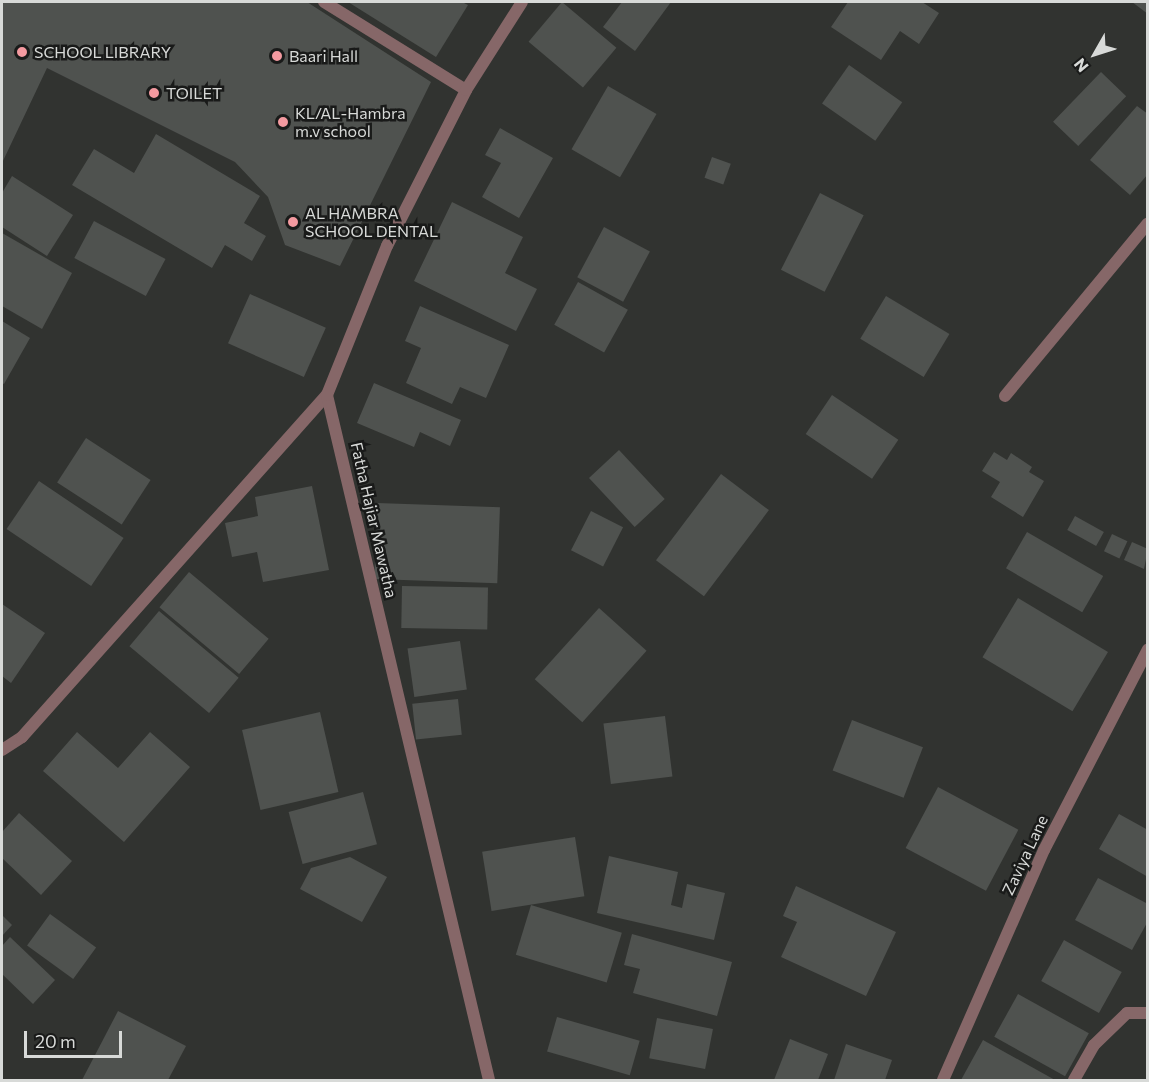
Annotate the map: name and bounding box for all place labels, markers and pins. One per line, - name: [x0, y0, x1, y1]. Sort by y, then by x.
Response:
- place label: SCHOOL LIBRARY: [34, 42, 171, 62]
- marker: SCHOOL LIBRARY: [15, 45, 29, 59]
- place label: Baari Hall: [289, 46, 358, 66]
- marker: Baari Hall: [270, 49, 284, 63]
- place label: TOILET: [166, 83, 222, 103]
- marker: TOILET: [147, 86, 161, 100]
- place label: KL/AL-Hambra m.v school: [295, 103, 406, 141]
- marker: KL/AL-Hambra m.v school: [276, 115, 290, 129]
- place label: AL HAMBRA SCHOOL DENTAL: [305, 203, 438, 241]
- marker: AL HAMBRA SCHOOL DENTAL: [286, 215, 300, 229]

